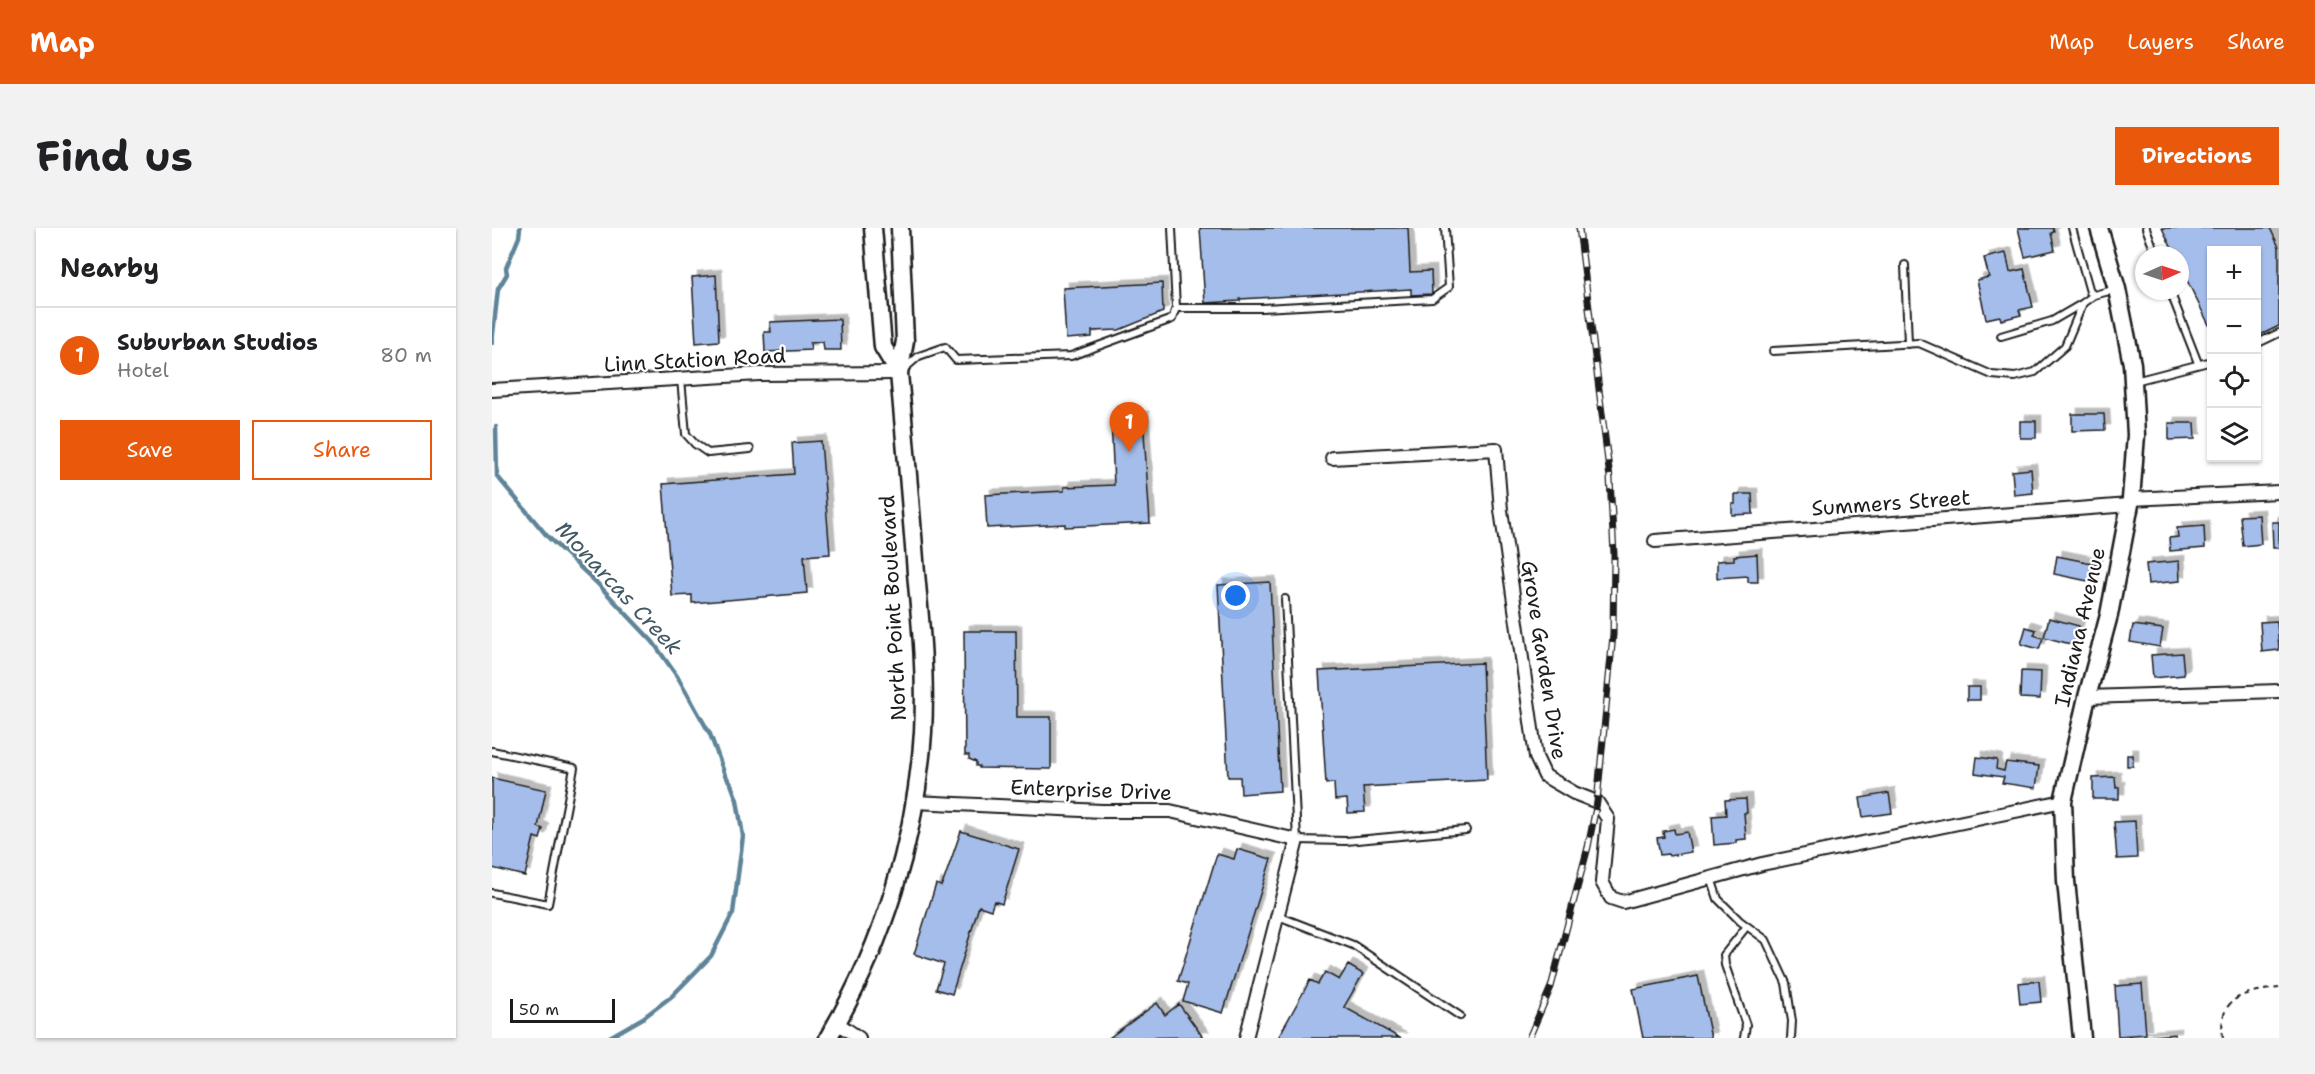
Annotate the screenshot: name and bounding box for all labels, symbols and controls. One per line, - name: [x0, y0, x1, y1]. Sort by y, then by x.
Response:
- text: Map: [30, 23, 95, 61]
- text: Map: [2049, 28, 2094, 56]
- text: Layers: [2127, 28, 2194, 56]
- text: Share: [2227, 28, 2285, 56]
- button: Directions: [2115, 127, 2279, 185]
- text: Find us: [36, 128, 193, 184]
- north arrow: [2135, 246, 2189, 300]
- map controls: [2207, 246, 2261, 462]
- button: +: [2207, 246, 2261, 300]
- text: Nearby: [60, 250, 159, 285]
- button: −: [2207, 300, 2261, 354]
- text: Suburban Studios: [117, 328, 318, 357]
- street label: Linn Station Road: [603, 341, 787, 379]
- text: 1: [75, 342, 84, 368]
- text: 80 m: [380, 342, 432, 368]
- button: locate: [2207, 354, 2261, 408]
- text: Hotel: [117, 357, 169, 383]
- pin: 1: [1110, 402, 1148, 452]
- button: layers: [2207, 408, 2261, 462]
- button: Save: [60, 420, 240, 480]
- button: Share: [252, 420, 432, 480]
- street label: Summers Street: [1811, 483, 1971, 523]
- street label: North Point Boulevard: [873, 494, 913, 722]
- water label: Monarcas Creek: [549, 515, 689, 662]
- street label: Indiana Avenue: [2048, 545, 2112, 709]
- street label: Grove Garden Drive: [1514, 558, 1574, 762]
- your location: [1221, 581, 1250, 610]
- street label: Enterprise Drive: [1010, 773, 1172, 807]
- scale bar: [510, 996, 615, 1024]
- text: 50 m: [519, 999, 559, 1020]

